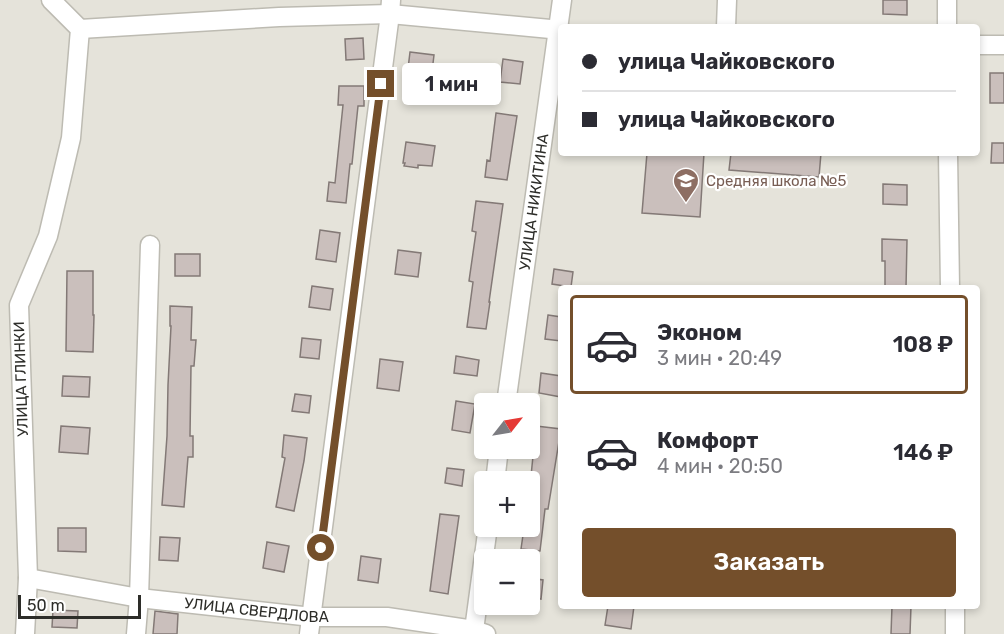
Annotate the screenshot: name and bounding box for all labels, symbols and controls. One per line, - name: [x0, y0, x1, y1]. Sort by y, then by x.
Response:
- text: улица Чайковского: [618, 48, 835, 75]
- callout: 1 мин: [402, 63, 501, 105]
- route end: [367, 70, 394, 97]
- text: 1 мин: [425, 72, 478, 96]
- text: улица Чайковского: [618, 106, 835, 133]
- street label: УЛИЦА НИКИТИНА: [516, 132, 552, 272]
- school or university icon: Средняя школа №5: [671, 166, 701, 204]
- place label: Средняя школа №5: [706, 172, 846, 190]
- icon: car: [585, 318, 639, 372]
- text: Эконом: [657, 319, 742, 346]
- street label: УЛИЦА ГЛИНКИ: [10, 321, 32, 437]
- text: 108 ₽: [893, 331, 953, 358]
- text: 3 мин · 20:49: [657, 346, 782, 370]
- north arrow: [474, 393, 540, 459]
- map controls: [474, 393, 540, 615]
- icon: car: [585, 426, 639, 480]
- text: Комфорт: [657, 427, 758, 454]
- text: 146 ₽: [893, 439, 953, 466]
- text: 4 мин · 20:50: [657, 454, 783, 478]
- button: +: [474, 471, 540, 537]
- button: Заказать: [582, 528, 956, 597]
- route start: [307, 534, 334, 561]
- button: −: [474, 549, 540, 615]
- scale bar: [18, 592, 141, 620]
- street label: УЛИЦА СВЕРДЛОВА: [183, 594, 329, 626]
- text: 50 m: [27, 596, 65, 615]

